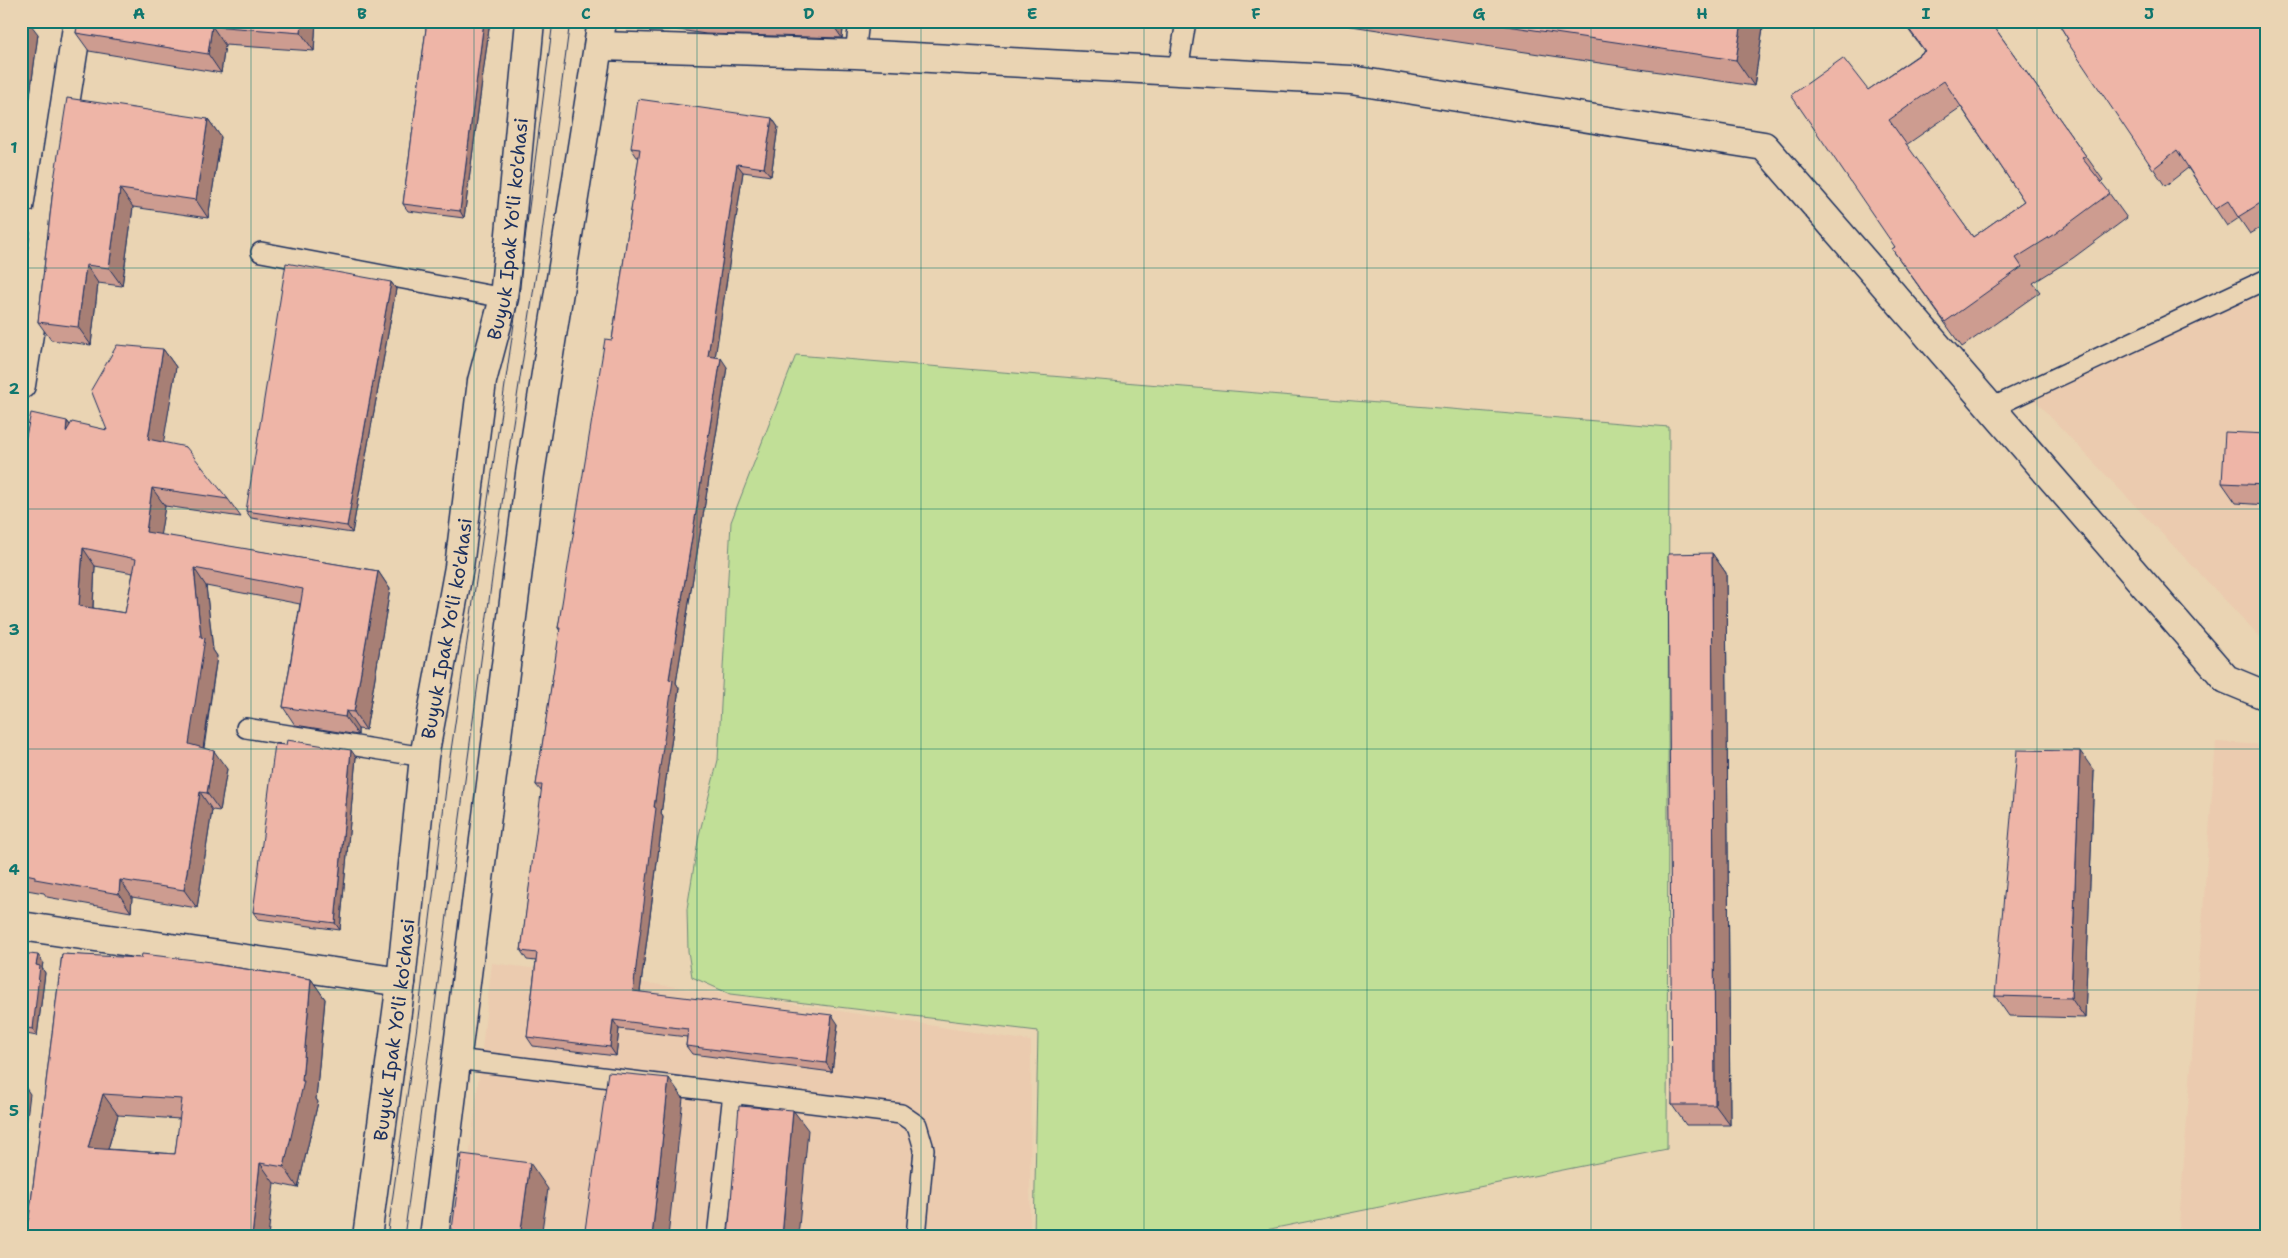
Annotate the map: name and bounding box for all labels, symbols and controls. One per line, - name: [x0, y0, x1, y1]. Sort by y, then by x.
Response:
- text: A: [133, 3, 145, 24]
- text: B: [357, 3, 367, 24]
- text: C: [581, 3, 591, 24]
- text: D: [803, 3, 815, 24]
- text: E: [1027, 3, 1037, 24]
- text: F: [1251, 3, 1261, 24]
- text: G: [1473, 3, 1486, 24]
- text: H: [1696, 3, 1708, 24]
- text: I: [1922, 3, 1931, 24]
- text: J: [2144, 3, 2154, 24]
- street label: Buyuk Ipak Yo'li ko'chasi: [481, 117, 534, 343]
- text: 1: [10, 137, 18, 158]
- text: 2: [8, 378, 20, 399]
- street label: Buyuk Ipak Yo'li ko'chasi: [416, 517, 478, 741]
- text: 3: [8, 619, 20, 640]
- text: 4: [8, 859, 20, 880]
- street label: Buyuk Ipak Yo'li ko'chasi: [368, 917, 420, 1143]
- text: 5: [9, 1100, 19, 1121]

